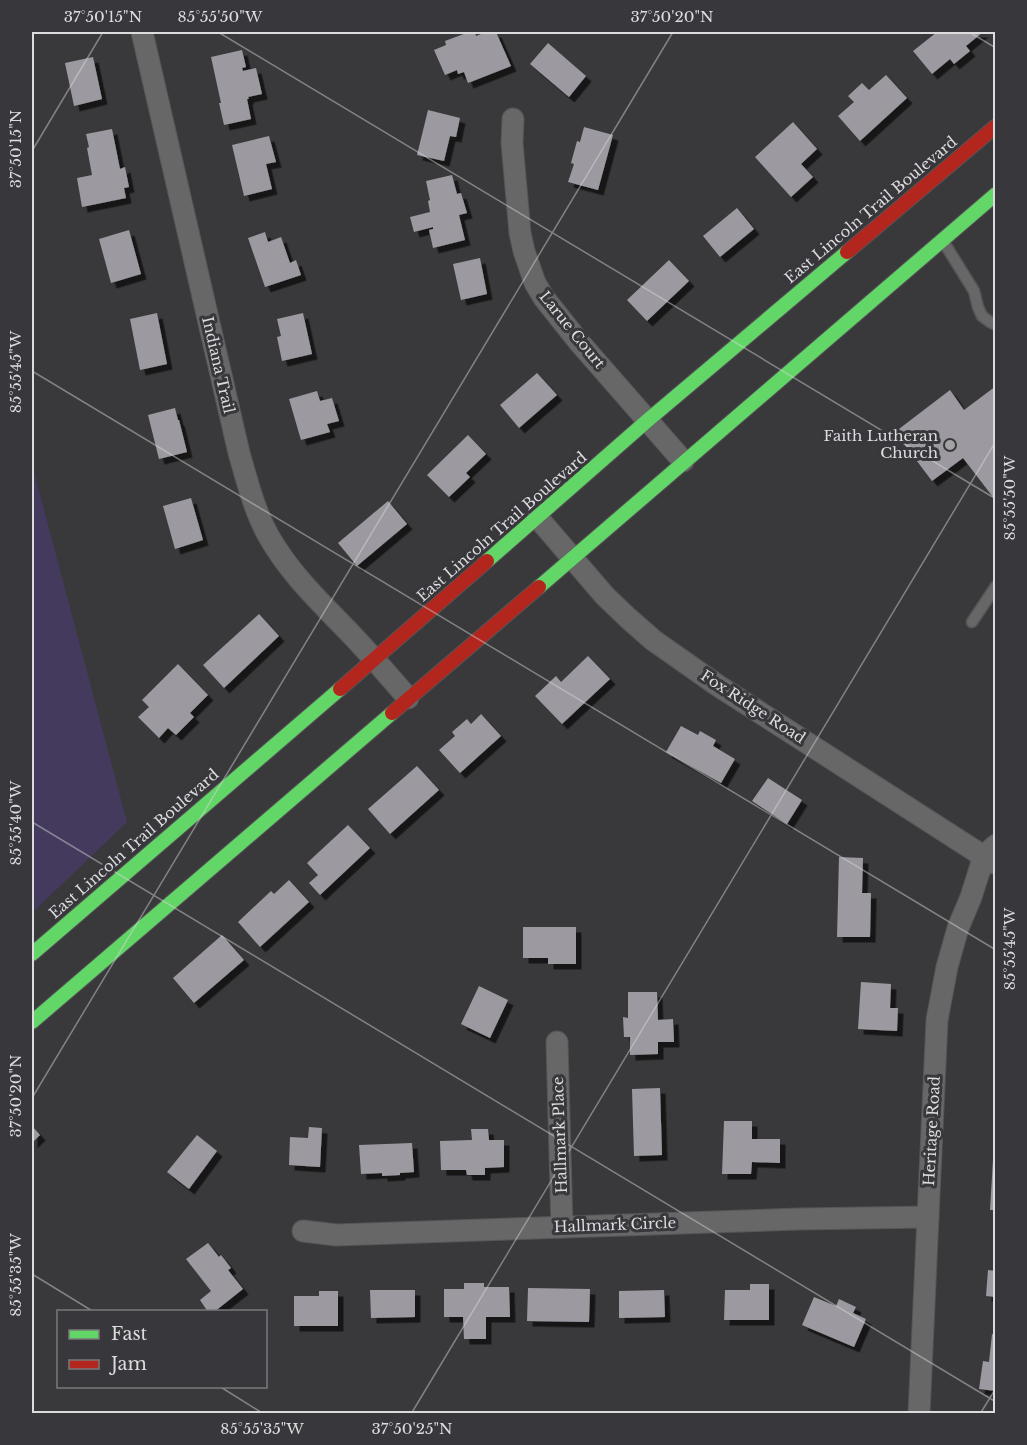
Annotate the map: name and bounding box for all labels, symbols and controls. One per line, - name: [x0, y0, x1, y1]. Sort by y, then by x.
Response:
- text: 37°50'15"N: [64, 7, 142, 26]
- text: 85°55'50"W: [178, 7, 263, 26]
- text: 37°50'20"N: [630, 7, 714, 26]
- text: 37°50'15"N: [6, 110, 25, 188]
- street label: East Lincoln Trail Boulevard: [781, 132, 961, 287]
- street label: Larue Court: [535, 287, 610, 372]
- street label: Indiana Trail: [198, 315, 239, 415]
- text: 85°55'45"W: [6, 330, 25, 413]
- place label: Faith Lutheran Church: [823, 426, 938, 462]
- marker: Faith Lutheran Church: [943, 438, 957, 452]
- street label: East Lincoln Trail Boulevard: [413, 448, 591, 606]
- text: 85°55'50"W: [1000, 455, 1019, 540]
- street label: Fox Ridge Road: [697, 666, 809, 747]
- street label: East Lincoln Trail Boulevard: [45, 765, 223, 923]
- text: 85°55'40"W: [6, 780, 25, 865]
- text: 85°55'45"W: [1000, 907, 1019, 990]
- text: 37°50'20"N: [6, 1054, 25, 1138]
- street label: Hallmark Place: [548, 1076, 571, 1194]
- street label: Heritage Road: [919, 1076, 944, 1186]
- street label: Hallmark Circle: [553, 1213, 677, 1236]
- text: 85°55'35"W: [6, 1233, 25, 1317]
- legend: [57, 1310, 267, 1388]
- text: Fast: [111, 1323, 148, 1345]
- text: Jam: [109, 1353, 147, 1375]
- text: 85°55'35"W: [220, 1419, 304, 1438]
- text: 37°50'25"N: [372, 1419, 452, 1438]

